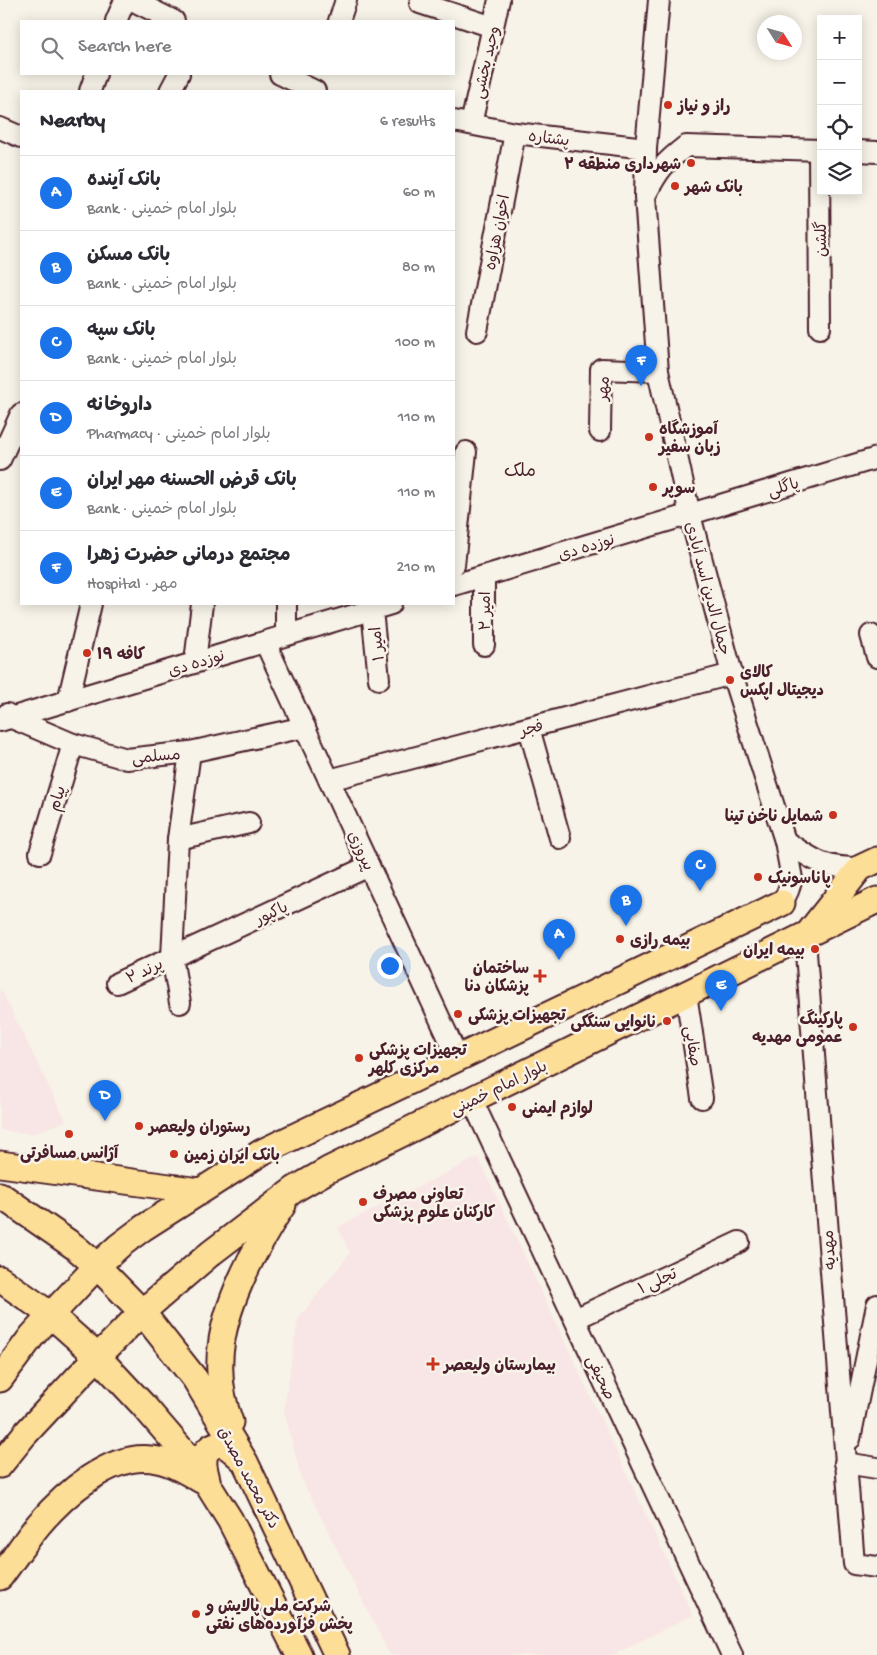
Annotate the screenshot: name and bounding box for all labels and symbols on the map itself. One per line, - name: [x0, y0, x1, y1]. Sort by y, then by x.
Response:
- north arrow: [757, 15, 802, 60]
- street label: وحید بخشی: [471, 25, 506, 101]
- place label: راز و نیاز: [676, 98, 730, 118]
- marker: راز و نیاز: [662, 99, 674, 111]
- street label: پشتاره: [527, 129, 570, 152]
- place label: شهرداری منطقه ۲: [564, 156, 681, 176]
- marker: شهرداری منطقه ۲: [685, 157, 697, 169]
- place label: بانک شهر: [683, 179, 743, 199]
- marker: بانک شهر: [669, 180, 681, 192]
- street label: اخوان هزاوه: [483, 193, 516, 272]
- street label: گلشن: [811, 221, 833, 257]
- pin: F: [625, 345, 657, 386]
- street label: مهر: [595, 375, 616, 403]
- place label: آموزشگاه زبان سفیر: [657, 419, 721, 459]
- marker: آموزشگاه زبان سفیر: [643, 431, 655, 443]
- district label: ملک: [504, 462, 536, 483]
- street label: پاگلی: [765, 473, 802, 503]
- marker: سوپر: [647, 481, 659, 493]
- place label: سوپر: [661, 481, 695, 500]
- street label: جمال الدین اسد آبادی: [679, 520, 734, 658]
- street label: نوزده دی: [556, 532, 618, 567]
- street label: امیر ۲: [478, 591, 497, 631]
- street label: امیر ۱: [368, 626, 391, 662]
- place label: کافه ۱۹: [97, 645, 145, 666]
- marker: کافه ۱۹: [81, 647, 93, 659]
- street label: نوزده دی: [166, 648, 228, 683]
- place label: کالای دیجیتال اپکس: [740, 664, 824, 702]
- marker: کالای دیجیتال اپکس: [724, 674, 736, 686]
- street label: فجر: [516, 718, 546, 743]
- street label: مسلمی: [131, 747, 181, 770]
- street label: پیام: [47, 784, 72, 814]
- place label: شمایل ناخن تینا: [725, 808, 823, 828]
- marker: شمایل ناخن تینا: [827, 809, 839, 821]
- street label: پیروزی: [341, 829, 376, 874]
- pin: C: [684, 850, 716, 891]
- place label: پاناسونیک: [768, 870, 831, 890]
- marker: پاناسونیک: [752, 871, 764, 883]
- pin: B: [610, 885, 642, 926]
- street label: پاکپور: [251, 899, 292, 932]
- pin: A: [543, 919, 575, 960]
- place label: بیمه رازی: [630, 932, 690, 952]
- marker: بیمه رازی: [614, 933, 626, 945]
- place label: بیمه ایران: [743, 942, 805, 962]
- marker: بیمه ایران: [809, 943, 821, 955]
- your location: [377, 953, 403, 979]
- street label: پرند ۲: [124, 956, 167, 990]
- place label: ساختمان پزشکان دنا: [464, 960, 529, 998]
- marker: ساختمان پزشکان دنا: [533, 969, 547, 983]
- pin: E: [705, 970, 737, 1011]
- place label: تجهیزات پزشکی: [468, 1007, 567, 1027]
- marker: تجهیزات پزشکی: [452, 1008, 464, 1020]
- place label: پارکینگ عمومی مهدیه: [752, 1009, 843, 1049]
- place label: نانوایی سنگکی: [571, 1012, 657, 1034]
- marker: نانوایی سنگکی: [661, 1015, 673, 1027]
- marker: پارکینگ عمومی مهدیه: [847, 1021, 859, 1033]
- street label: صفایی: [678, 1025, 703, 1068]
- place label: تجهیزات پزشکی مرکزی کلهر: [367, 1042, 468, 1080]
- marker: تجهیزات پزشکی مرکزی کلهر: [353, 1052, 365, 1064]
- street label: بلوار امام خمینی: [448, 1058, 551, 1122]
- pin: D: [89, 1080, 121, 1121]
- place label: لوازم ایمنی: [522, 1100, 593, 1120]
- marker: لوازم ایمنی: [506, 1101, 518, 1113]
- place label: رستوران ولیعصر: [147, 1119, 251, 1139]
- marker: رستوران ولیعصر: [133, 1120, 145, 1132]
- marker: آژانس مسافرتی: [63, 1128, 75, 1140]
- place label: آژانس مسافرتی: [20, 1144, 119, 1165]
- place label: بانک ایران زمین: [184, 1147, 280, 1167]
- marker: بانک ایران زمین: [168, 1148, 180, 1160]
- place label: تعاونی مصرف کارکنان علوم پزشکی: [373, 1185, 495, 1224]
- marker: تعاونی مصرف کارکنان علوم پزشکی: [357, 1196, 369, 1208]
- street label: مهدیه: [821, 1229, 842, 1270]
- street label: تجلی ١: [636, 1266, 681, 1300]
- street label: صحیفی: [580, 1353, 617, 1404]
- marker: بیمارستان ولیعصر: [426, 1357, 440, 1371]
- place label: بیمارستان ولیعصر: [442, 1357, 556, 1377]
- street label: دکتر محمد مصدق: [212, 1424, 282, 1533]
- place label: شرکت ملی پالایش و پخش فرآورده‌های نفتی: [205, 1598, 353, 1636]
- marker: شرکت ملی پالایش و پخش فرآورده‌های نفتی: [190, 1608, 202, 1620]

